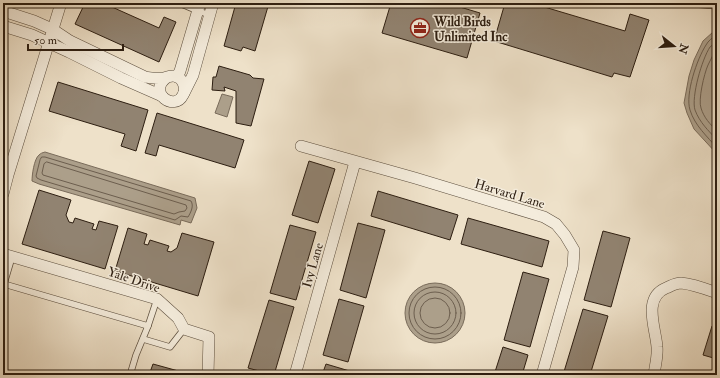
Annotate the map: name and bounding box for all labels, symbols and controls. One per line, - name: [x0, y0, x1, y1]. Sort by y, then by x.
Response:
- place label: Wild Birds Unlimited Inc: [433, 14, 508, 45]
- office icon: Wild Birds Unlimited Inc: [409, 17, 431, 39]
- scale bar: [28, 26, 123, 52]
- north arrow: [654, 26, 694, 66]
- text: 50 m: [34, 33, 58, 48]
- text: N: [675, 41, 691, 56]
- street label: Harvard Lane: [473, 176, 547, 212]
- street label: Ivy Lane: [299, 240, 328, 290]
- street label: Yale Drive: [105, 264, 162, 297]

